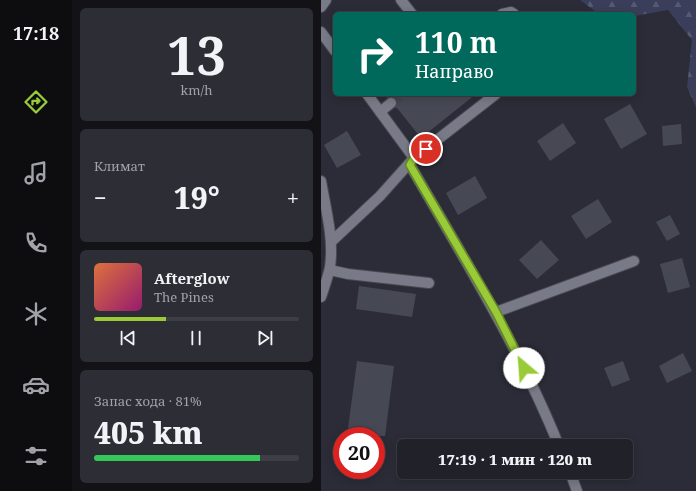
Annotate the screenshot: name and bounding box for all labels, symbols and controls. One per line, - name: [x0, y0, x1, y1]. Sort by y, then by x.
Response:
- text: 13: [167, 19, 226, 90]
- text: 17:18: [13, 21, 59, 45]
- text: 110 m: [415, 23, 497, 61]
- icon: right: [349, 28, 401, 80]
- text: Направо: [415, 59, 494, 83]
- text: km/h: [181, 81, 212, 99]
- icon: directions: [22, 88, 50, 116]
- pin: [409, 132, 443, 166]
- icon: arrive: [415, 138, 437, 160]
- text: Климат: [94, 157, 145, 175]
- icon: music: [22, 159, 50, 187]
- text: 19°: [174, 177, 220, 218]
- text: −: [94, 182, 107, 212]
- text: +: [287, 182, 299, 212]
- icon: phone: [22, 229, 50, 257]
- text: Afterglow: [154, 268, 230, 288]
- text: The Pines: [154, 288, 214, 306]
- icon: climate: [22, 300, 50, 328]
- icon: previous: [117, 327, 139, 349]
- icon: pause: [185, 327, 207, 349]
- icon: next: [254, 327, 276, 349]
- position arrow: [503, 347, 545, 389]
- icon: car: [22, 371, 50, 399]
- text: Запас хода · 81%: [94, 392, 202, 410]
- text: 405 km: [94, 412, 203, 453]
- speed limit sign: 20: [333, 427, 385, 479]
- icon: filters: [22, 442, 50, 470]
- text: 17:19 · 1 мин · 120 m: [438, 449, 592, 469]

